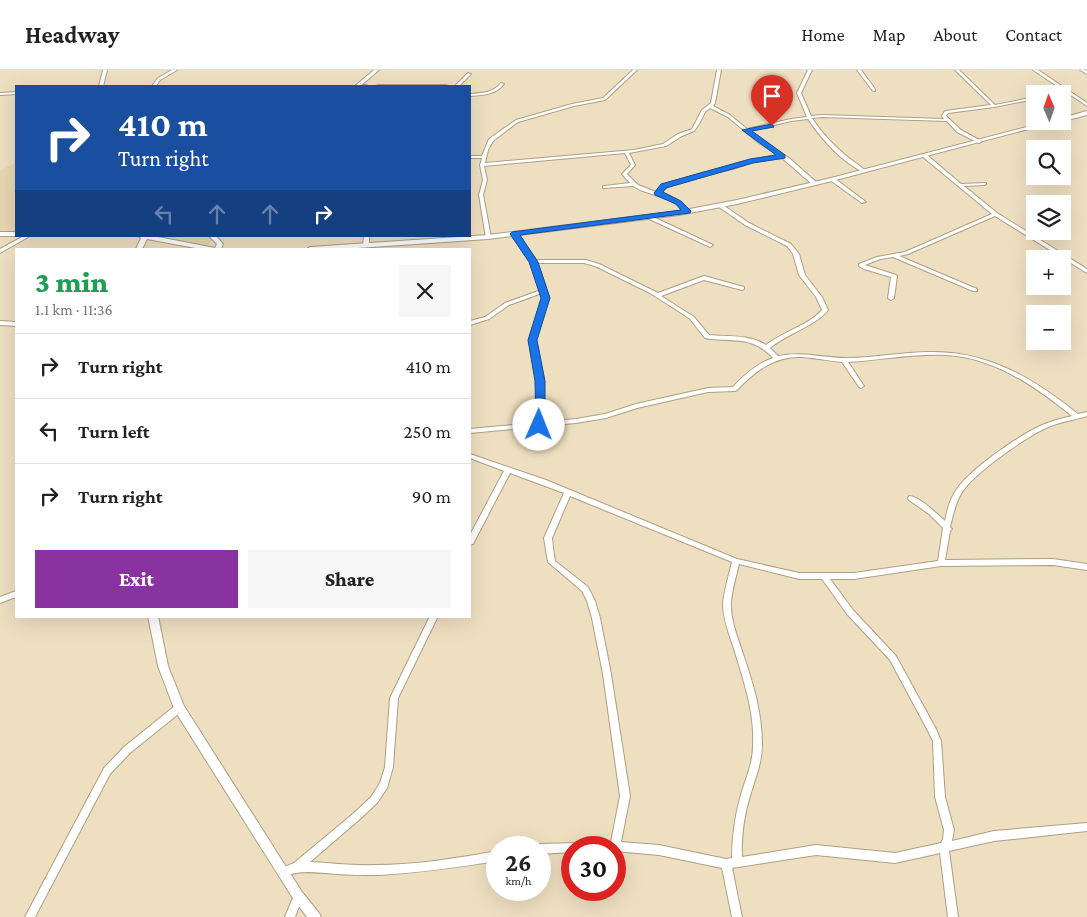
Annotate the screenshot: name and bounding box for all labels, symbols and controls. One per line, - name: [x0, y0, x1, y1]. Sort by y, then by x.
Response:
- text: Headway: [25, 21, 119, 48]
- text: Home: [802, 25, 845, 45]
- text: Map: [873, 25, 905, 45]
- text: About: [933, 25, 977, 45]
- text: Contact: [1005, 25, 1062, 45]
- pin: [751, 75, 793, 126]
- icon: arrive: [758, 82, 786, 110]
- north arrow: [1026, 85, 1071, 130]
- map controls: [1026, 85, 1071, 350]
- icon: right: [35, 105, 100, 170]
- text: 410 m: [118, 105, 208, 144]
- button: search: [1026, 140, 1071, 185]
- text: Turn right: [118, 146, 209, 171]
- button: layers: [1026, 195, 1071, 240]
- icon: left: [150, 200, 178, 228]
- icon: ahead: [203, 200, 231, 228]
- icon: ahead: [256, 200, 284, 228]
- icon: right: [309, 200, 337, 228]
- button: +: [1026, 250, 1071, 295]
- text: 3 min: [35, 265, 108, 298]
- button: close: [399, 265, 451, 317]
- text: 1.1 km · 11:36: [35, 301, 113, 318]
- button: −: [1026, 305, 1071, 350]
- icon: right: [35, 352, 63, 380]
- text: Turn right: [78, 356, 163, 377]
- text: 410 m: [405, 356, 451, 377]
- position arrow: [512, 398, 564, 450]
- icon: left: [35, 417, 63, 445]
- text: Turn left: [78, 421, 150, 442]
- text: 250 m: [403, 421, 451, 442]
- icon: right: [35, 482, 63, 510]
- text: Turn right: [78, 486, 163, 507]
- text: 90 m: [412, 486, 451, 507]
- button: Exit: [35, 550, 238, 608]
- button: Share: [248, 550, 451, 608]
- speed limit sign: 30: [561, 836, 626, 901]
- text: 26: [505, 849, 532, 876]
- text: km/h: [506, 874, 531, 888]

